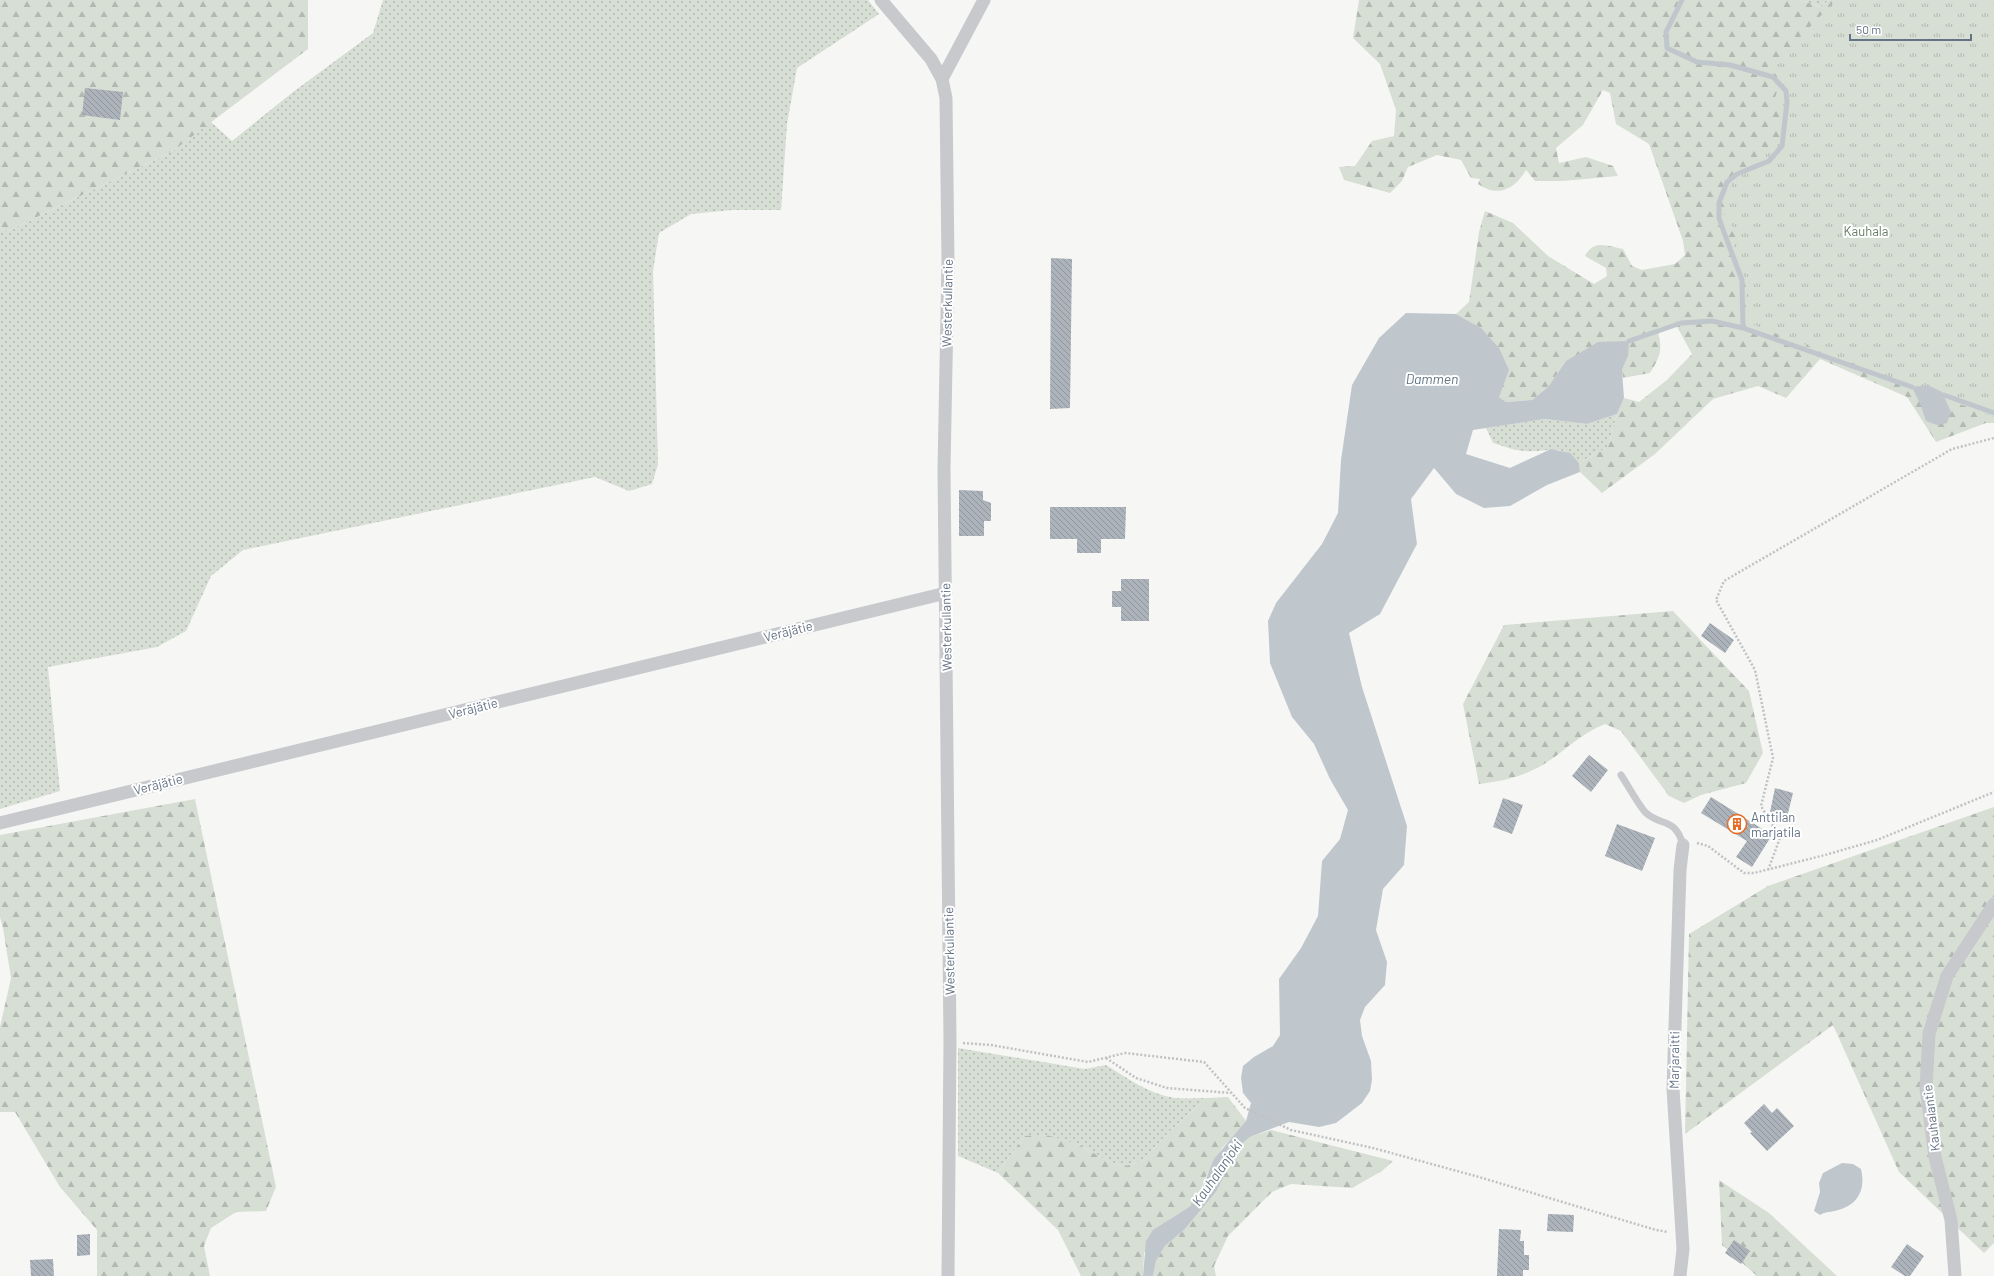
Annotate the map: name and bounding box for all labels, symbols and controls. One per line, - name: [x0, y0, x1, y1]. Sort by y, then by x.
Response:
- scale bar: [1850, 16, 1971, 42]
- text: 50 m: [1856, 22, 1881, 36]
- park label: Kauhala: [1844, 223, 1888, 239]
- street label: Westerkullantie: [938, 259, 956, 347]
- water label: Dammen: [1406, 370, 1458, 387]
- street label: Westerkullantie: [937, 583, 955, 671]
- street label: Veräjätie: [762, 617, 814, 645]
- street label: Veräjätie: [447, 694, 499, 722]
- street label: Veräjätie: [132, 770, 184, 798]
- place label: Anttilan marjatila: [1751, 809, 1801, 840]
- building icon: Anttilan marjatila: [1726, 813, 1748, 835]
- street label: Westerkullantie: [940, 907, 958, 995]
- street label: Marjaraitti: [1665, 1031, 1683, 1089]
- street label: Kauhalantie: [1919, 1084, 1943, 1152]
- water label: Kauhalanjoki: [1188, 1136, 1246, 1209]

